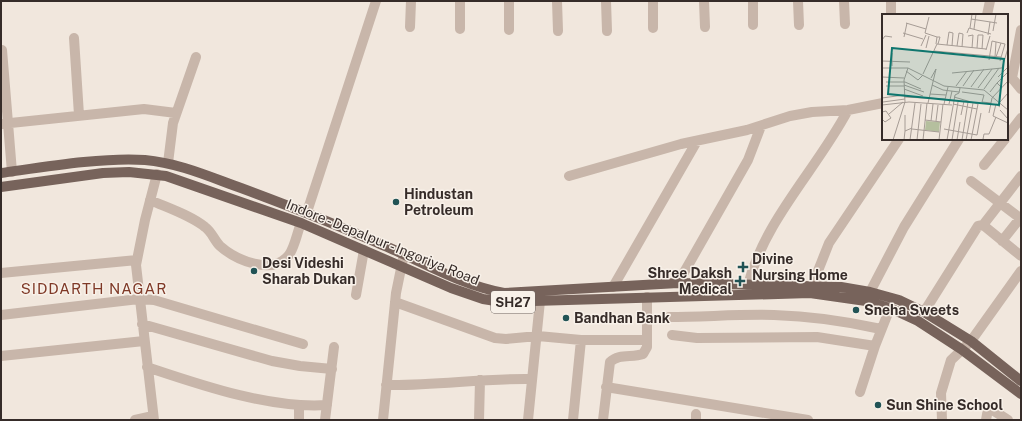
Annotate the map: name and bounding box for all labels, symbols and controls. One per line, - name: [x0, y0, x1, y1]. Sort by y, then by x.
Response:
- inset map: [882, 14, 1008, 140]
- place label: Hindustan Petroleum: [404, 186, 474, 218]
- street label: Indore - Depalpur - Ingoriya Road: [284, 196, 482, 288]
- marker: Hindustan Petroleum: [391, 197, 401, 207]
- place label: Divine Nursing Home: [752, 251, 848, 283]
- place label: Desi Videshi Sharab Dukan: [262, 255, 356, 287]
- marker: Divine Nursing Home: [737, 261, 749, 273]
- place label: Shree Daksh Medical: [647, 265, 732, 297]
- marker: Desi Videshi Sharab Dukan: [249, 266, 259, 276]
- marker: Shree Daksh Medical: [735, 276, 745, 286]
- district label: SIDDARTH NAGAR: [21, 280, 167, 297]
- road number: SH27: [491, 291, 535, 313]
- place label: Sneha Sweets: [864, 302, 959, 318]
- marker: Sneha Sweets: [851, 305, 861, 315]
- place label: Bandhan Bank: [574, 310, 670, 326]
- marker: Bandhan Bank: [561, 313, 571, 323]
- place label: Sun Shine School: [886, 397, 1003, 413]
- marker: Sun Shine School: [873, 400, 883, 410]

